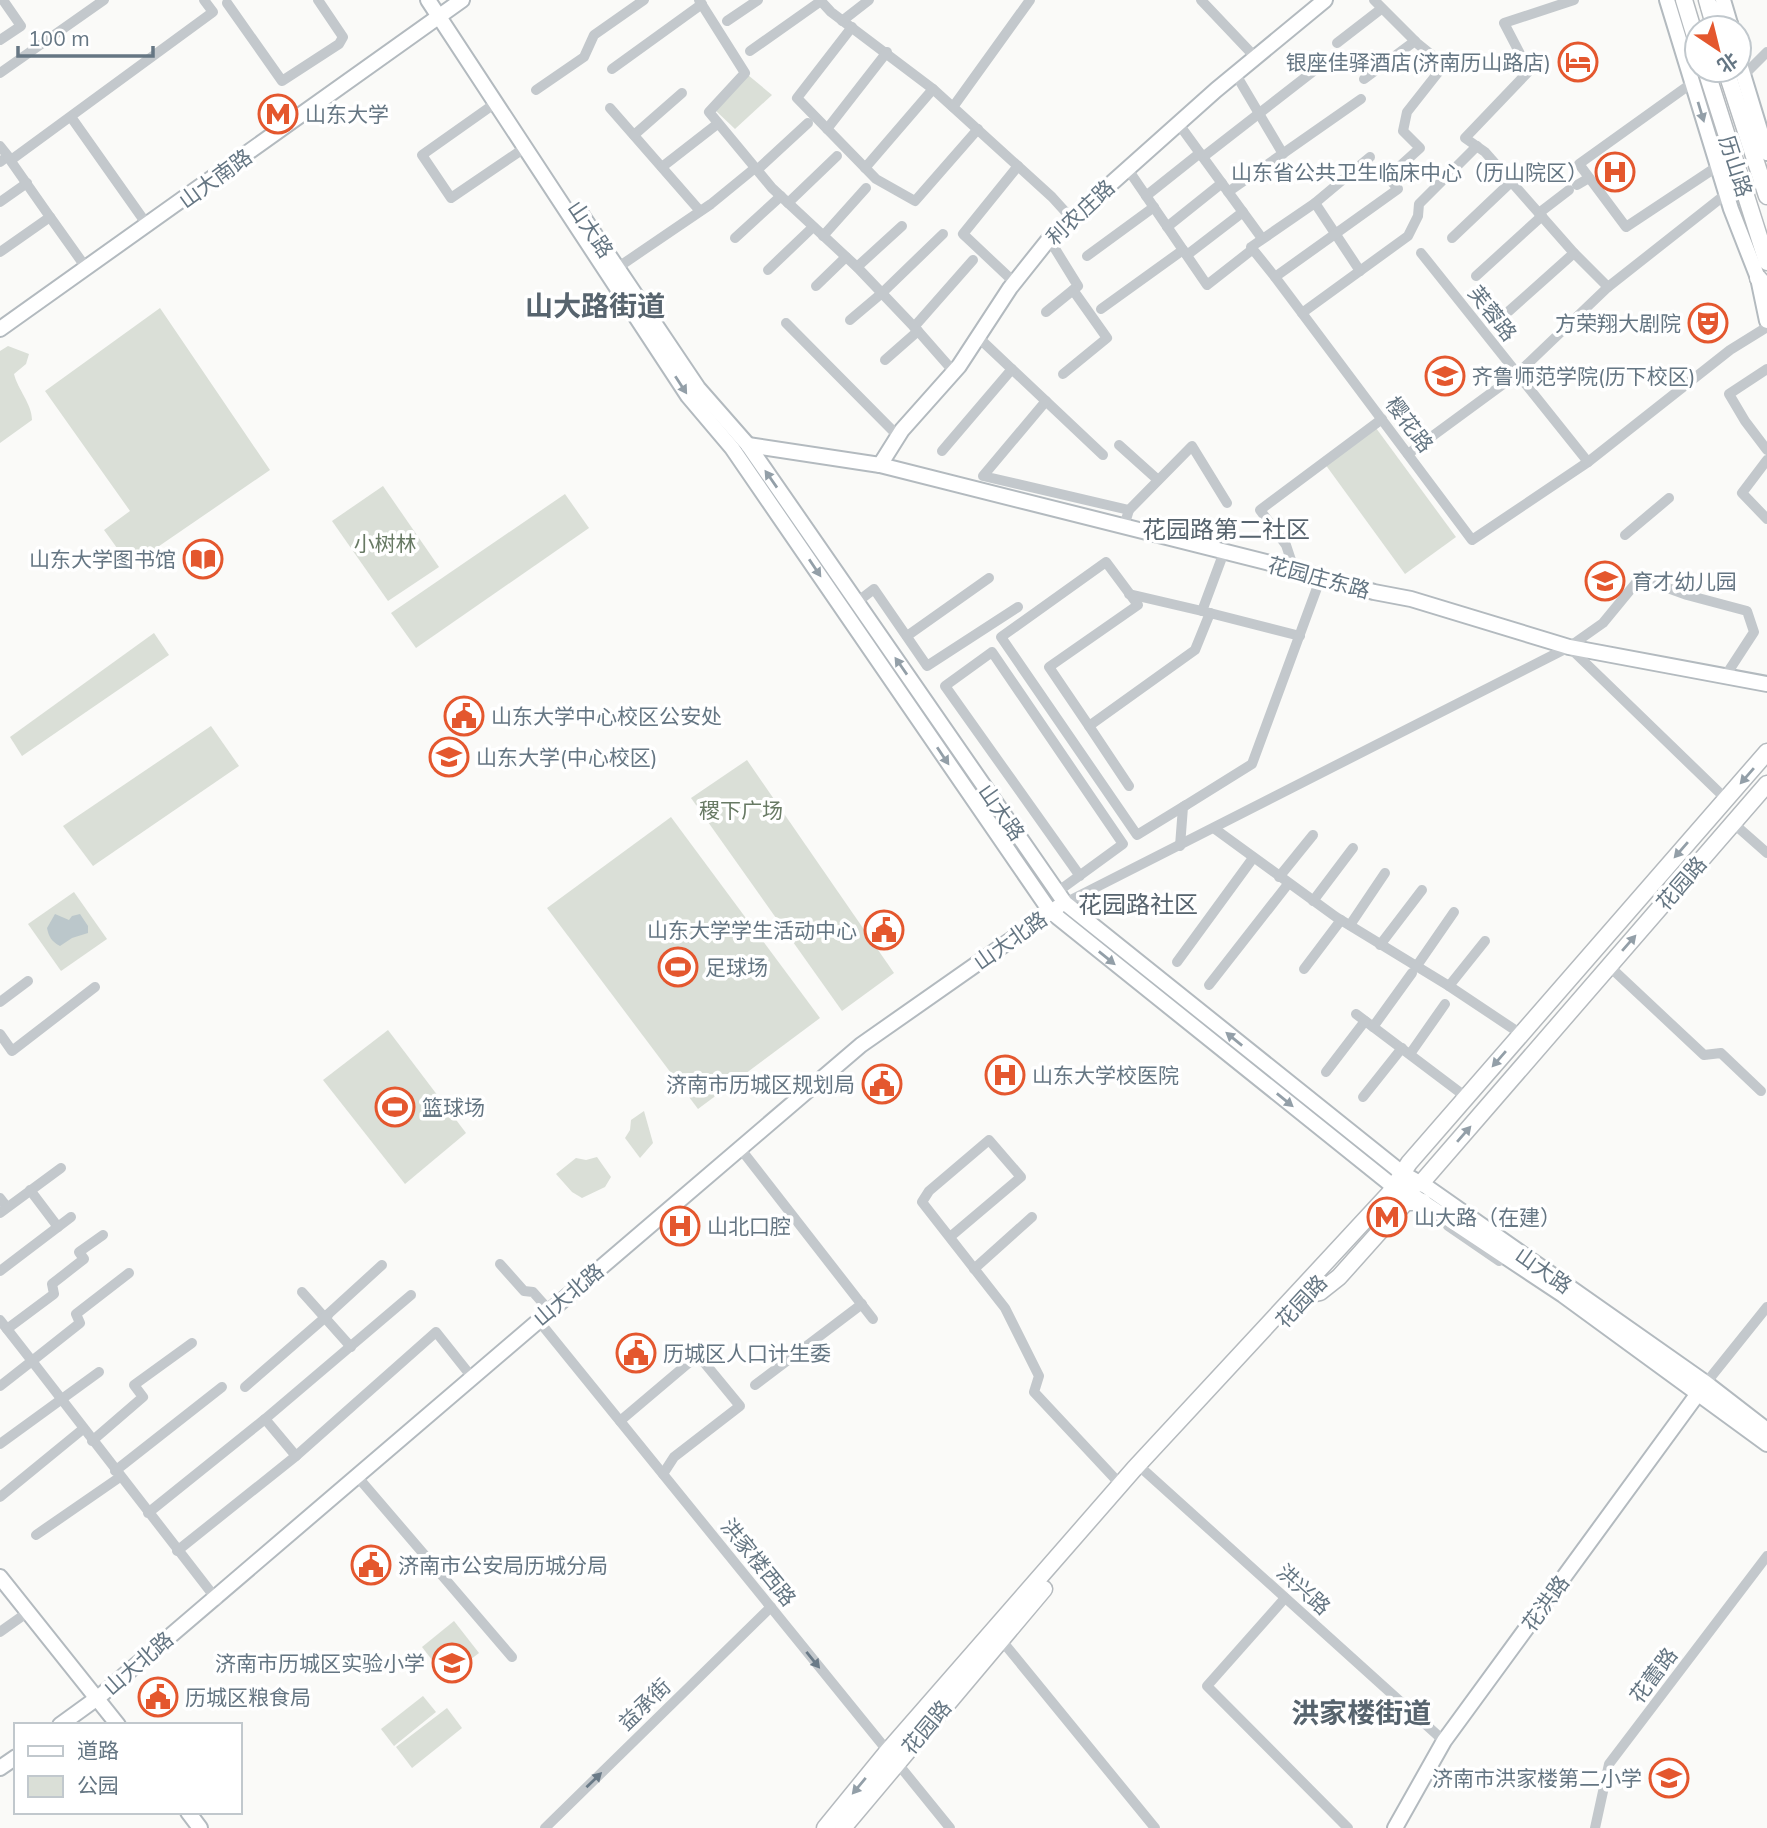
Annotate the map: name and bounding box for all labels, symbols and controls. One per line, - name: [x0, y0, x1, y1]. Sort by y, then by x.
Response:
- scale bar: [18, 14, 152, 58]
- north arrow: [1683, 14, 1753, 84]
- text: 100 m: [28, 25, 90, 51]
- hotel icon: 银座佳驿酒店(济南历山路店): [1557, 41, 1599, 83]
- text: 北: [1713, 48, 1742, 78]
- place label: 银座佳驿酒店(济南历山路店): [1286, 49, 1551, 75]
- metro station icon: 山东大学: [257, 93, 299, 135]
- place label: 山东大学: [305, 101, 389, 127]
- one-way arrow: [1697, 102, 1707, 123]
- street label: 历山路: [1714, 132, 1758, 200]
- street label: 山大南路: [173, 143, 257, 213]
- hospital icon: 山东省公共卫生临床中心（历山院区）: [1594, 151, 1636, 193]
- place label: 山东省公共卫生临床中心（历山院区）: [1231, 159, 1588, 185]
- street label: 利农庄路: [1040, 174, 1120, 250]
- street label: 山大路: [563, 196, 619, 262]
- street label: 芙蓉路: [1463, 280, 1523, 346]
- district label: 山大路街道: [525, 288, 665, 323]
- theatre icon: 方荣翔大剧院: [1687, 302, 1729, 344]
- place label: 方荣翔大剧院: [1555, 310, 1681, 336]
- school or university icon: 齐鲁师范学院(历下校区): [1424, 355, 1466, 397]
- place label: 齐鲁师范学院(历下校区): [1472, 363, 1695, 389]
- one-way arrow: [674, 375, 687, 395]
- street label: 樱花路: [1381, 391, 1439, 457]
- one-way arrow: [764, 470, 778, 488]
- district label: 花园路第二社区: [1142, 514, 1310, 544]
- park label: 小树林: [354, 530, 417, 556]
- library icon: 山东大学图书馆: [182, 538, 224, 580]
- place label: 山东大学图书馆: [29, 546, 176, 572]
- street label: 花园庄东路: [1265, 551, 1373, 603]
- one-way arrow: [808, 559, 822, 577]
- school or university icon: 育才幼儿园: [1584, 560, 1626, 602]
- place label: 育才幼儿园: [1632, 568, 1737, 594]
- one-way arrow: [894, 657, 908, 675]
- public building icon: 山东大学中心校区公安处: [443, 695, 485, 737]
- place label: 山东大学中心校区公安处: [491, 703, 722, 729]
- school or university icon: 山东大学(中心校区): [428, 736, 470, 778]
- place label: 山东大学(中心校区): [476, 744, 657, 770]
- one-way arrow: [936, 747, 950, 765]
- one-way arrow: [1739, 767, 1755, 784]
- street label: 山大路: [973, 779, 1031, 845]
- park label: 稷下广场: [699, 797, 783, 823]
- one-way arrow: [1674, 842, 1689, 859]
- street label: 花园路: [1651, 851, 1711, 915]
- district label: 花园路社区: [1078, 889, 1198, 919]
- street label: 山大北路: [968, 905, 1052, 975]
- public building icon: 山东大学学生活动中心: [863, 909, 905, 951]
- place label: 山东大学学生活动中心: [647, 917, 857, 943]
- one-way arrow: [1621, 935, 1636, 952]
- sports icon: 足球场: [657, 946, 699, 988]
- one-way arrow: [1098, 950, 1116, 965]
- place label: 足球场: [705, 954, 768, 980]
- one-way arrow: [1226, 1031, 1244, 1046]
- one-way arrow: [1492, 1050, 1508, 1067]
- hospital icon: 山东大学校医院: [984, 1054, 1026, 1096]
- place label: 山东大学校医院: [1032, 1062, 1179, 1088]
- public building icon: 济南市历城区规划局: [861, 1063, 903, 1105]
- place label: 济南市历城区规划局: [666, 1071, 855, 1097]
- sports icon: 篮球场: [374, 1086, 416, 1128]
- one-way arrow: [1275, 1092, 1293, 1107]
- place label: 篮球场: [422, 1094, 485, 1120]
- one-way arrow: [1456, 1125, 1471, 1142]
- metro station icon: 山大路（在建）: [1366, 1196, 1408, 1238]
- place label: 山大路（在建）: [1414, 1204, 1561, 1230]
- hospital icon: 山北口腔: [659, 1205, 701, 1247]
- place label: 山北口腔: [707, 1213, 791, 1239]
- street label: 山大路: [1511, 1241, 1577, 1299]
- street label: 山大北路: [527, 1257, 609, 1331]
- street label: 花园路: [1270, 1269, 1332, 1333]
- public building icon: 历城区人口计生委: [615, 1332, 657, 1374]
- place label: 历城区人口计生委: [663, 1340, 831, 1366]
- street label: 洪家楼西路: [716, 1513, 802, 1611]
- public building icon: 济南市公安局历城分局: [350, 1544, 392, 1586]
- place label: 济南市公安局历城分局: [398, 1552, 608, 1578]
- street label: 洪兴路: [1272, 1558, 1336, 1620]
- street label: 花洪路: [1516, 1570, 1574, 1636]
- street label: 山大北路: [98, 1626, 178, 1700]
- school or university icon: 济南市历城区实验小学: [431, 1642, 473, 1684]
- street label: 花蕾路: [1624, 1642, 1682, 1708]
- place label: 济南市历城区实验小学: [215, 1650, 425, 1676]
- one-way arrow: [806, 1651, 821, 1669]
- street label: 益承街: [612, 1673, 676, 1735]
- public building icon: 历城区粮食局: [137, 1676, 179, 1718]
- place label: 历城区粮食局: [185, 1684, 311, 1710]
- street label: 花园路: [896, 1695, 956, 1759]
- district label: 洪家楼街道: [1291, 1695, 1431, 1730]
- legend: [14, 1723, 242, 1814]
- text: 道路: [77, 1737, 119, 1763]
- school or university icon: 济南市洪家楼第二小学: [1648, 1757, 1690, 1799]
- place label: 济南市洪家楼第二小学: [1432, 1765, 1642, 1791]
- text: 公园: [77, 1772, 119, 1798]
- one-way arrow: [585, 1773, 602, 1789]
- one-way arrow: [852, 1777, 867, 1795]

